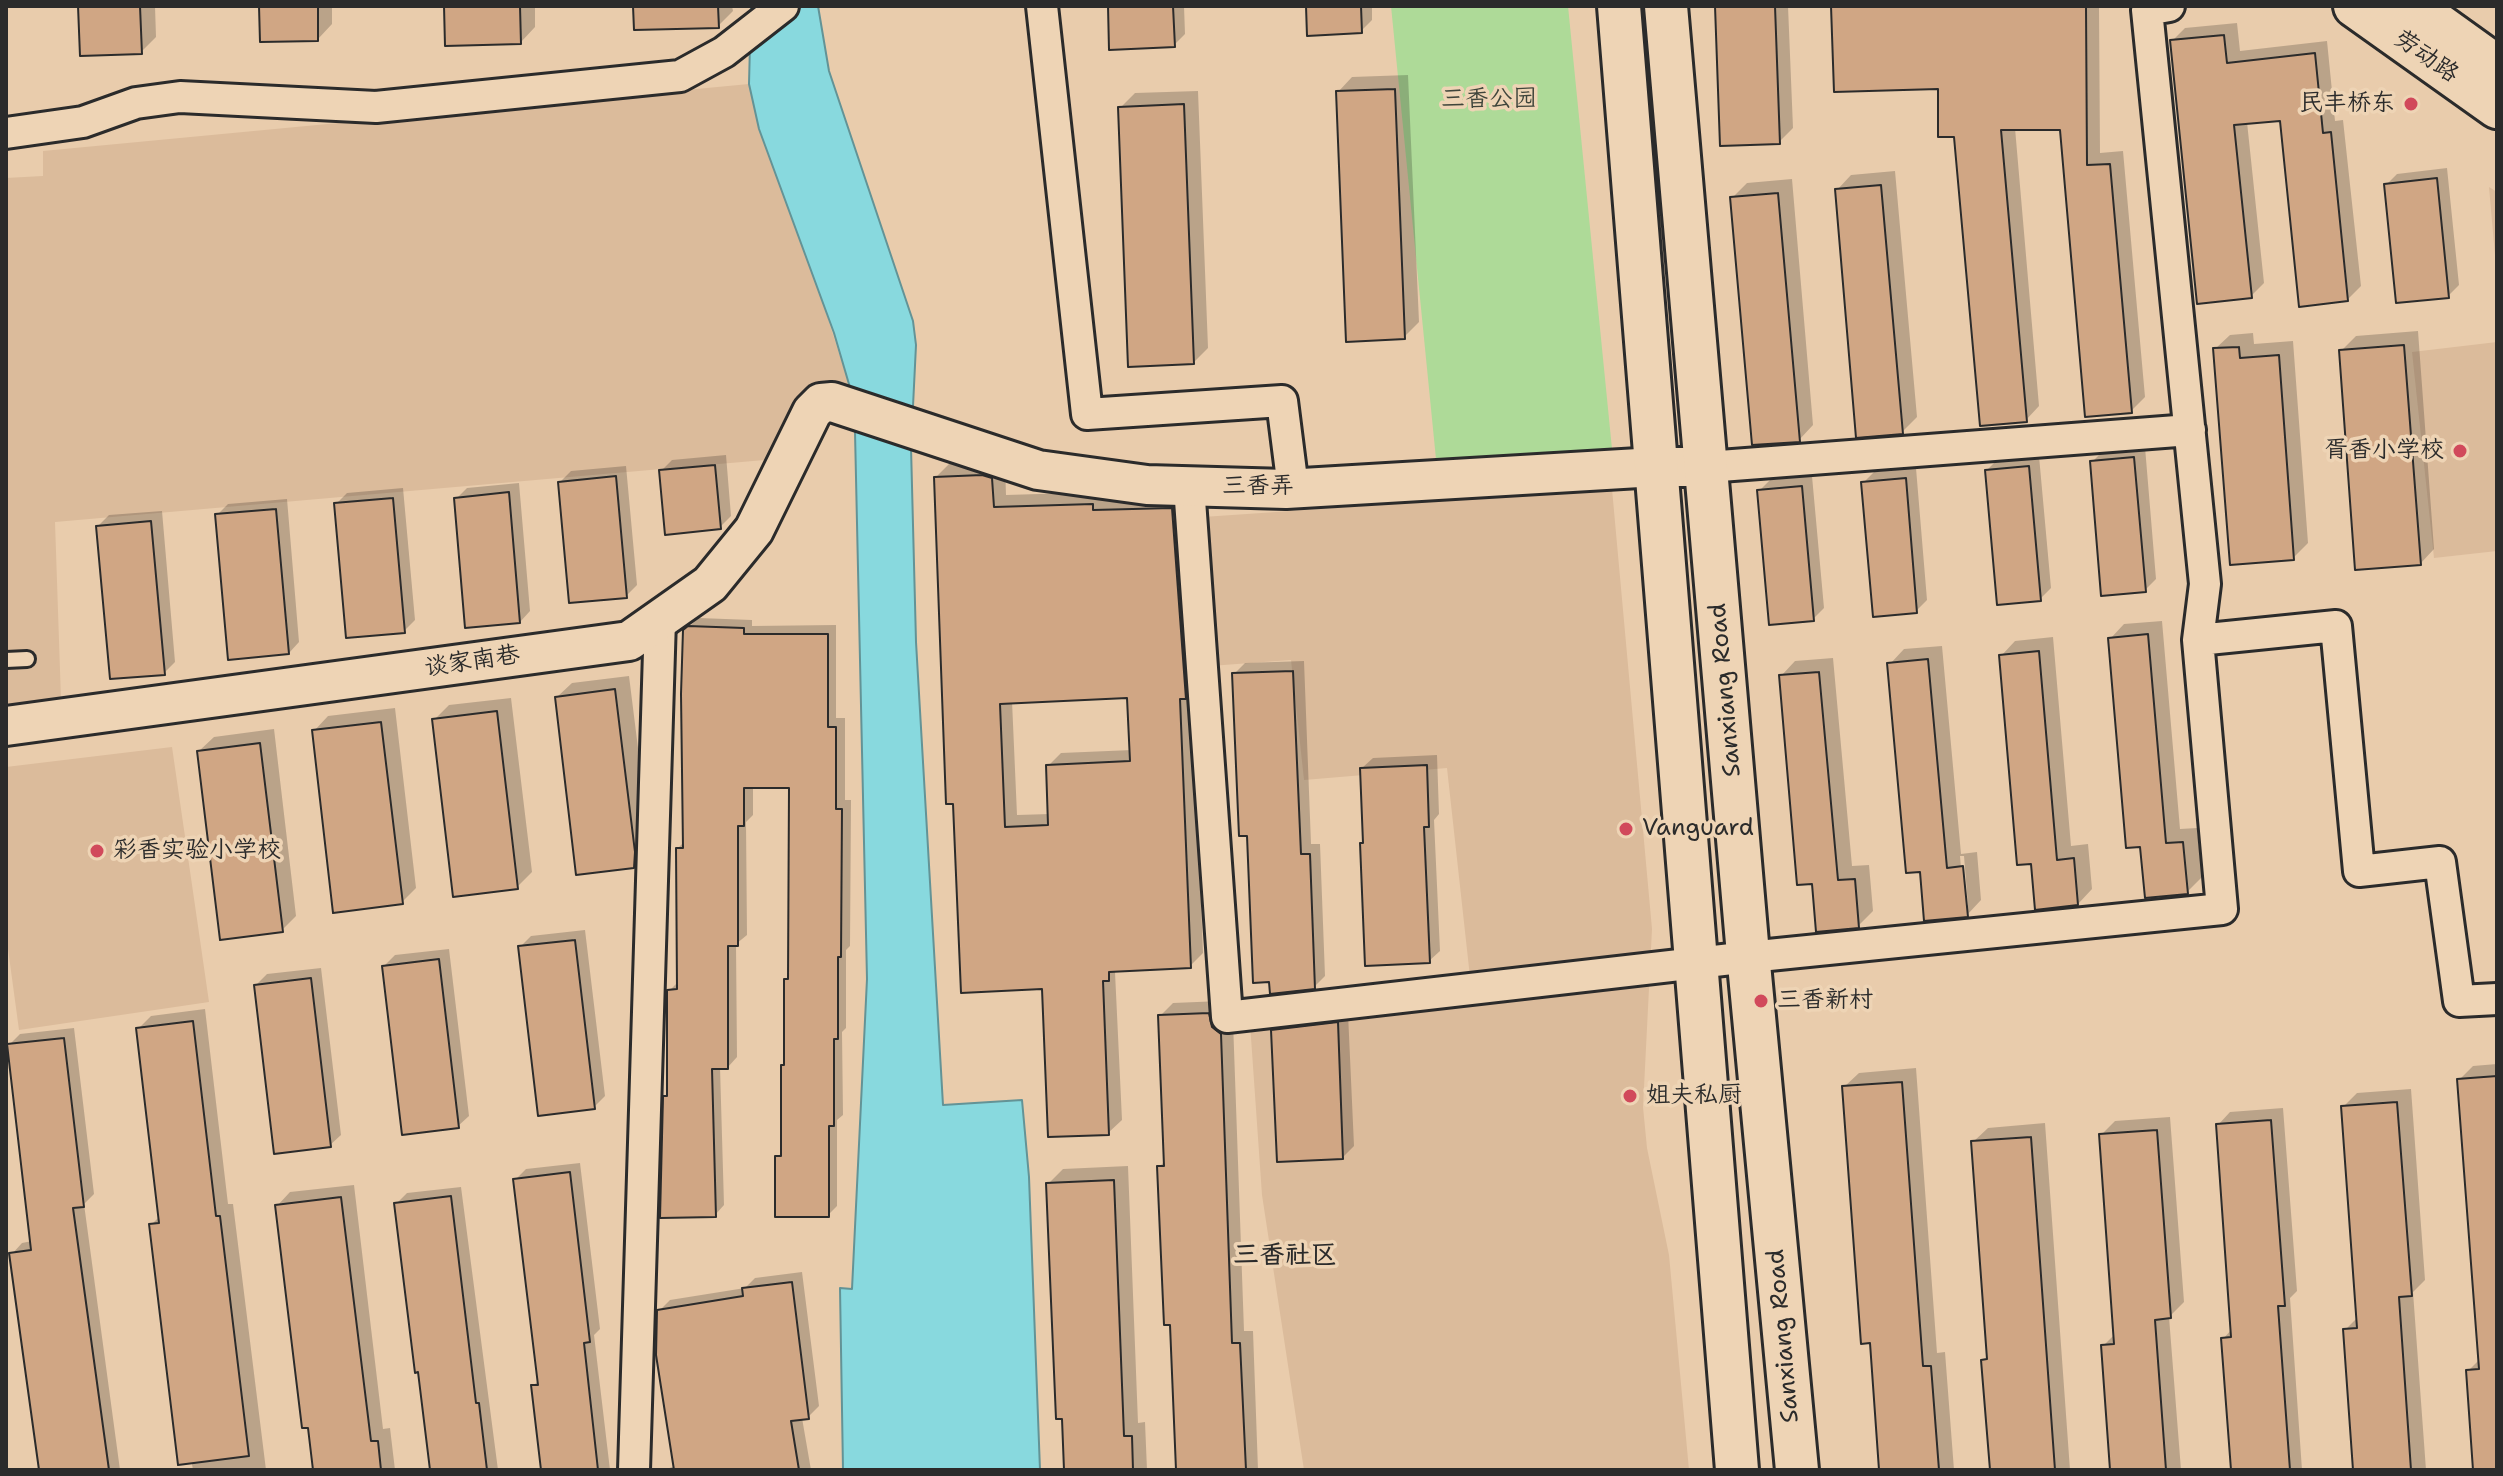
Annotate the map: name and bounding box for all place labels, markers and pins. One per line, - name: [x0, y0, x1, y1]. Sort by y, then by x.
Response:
- place label: 民丰桥东: [2299, 90, 2395, 118]
- marker: 民丰桥东: [2402, 95, 2420, 113]
- place label: 胥香小学校: [2324, 437, 2444, 465]
- marker: 胥香小学校: [2451, 442, 2469, 460]
- place label: Vanguard: [1642, 815, 1754, 843]
- marker: Vanguard: [1617, 820, 1635, 838]
- place label: 彩香实验小学校: [113, 837, 281, 865]
- marker: 彩香实验小学校: [88, 842, 106, 860]
- place label: 三香新村: [1777, 987, 1873, 1015]
- marker: 三香新村: [1752, 992, 1770, 1010]
- place label: 姐夫私厨: [1646, 1082, 1742, 1110]
- marker: 姐夫私厨: [1621, 1087, 1639, 1105]

